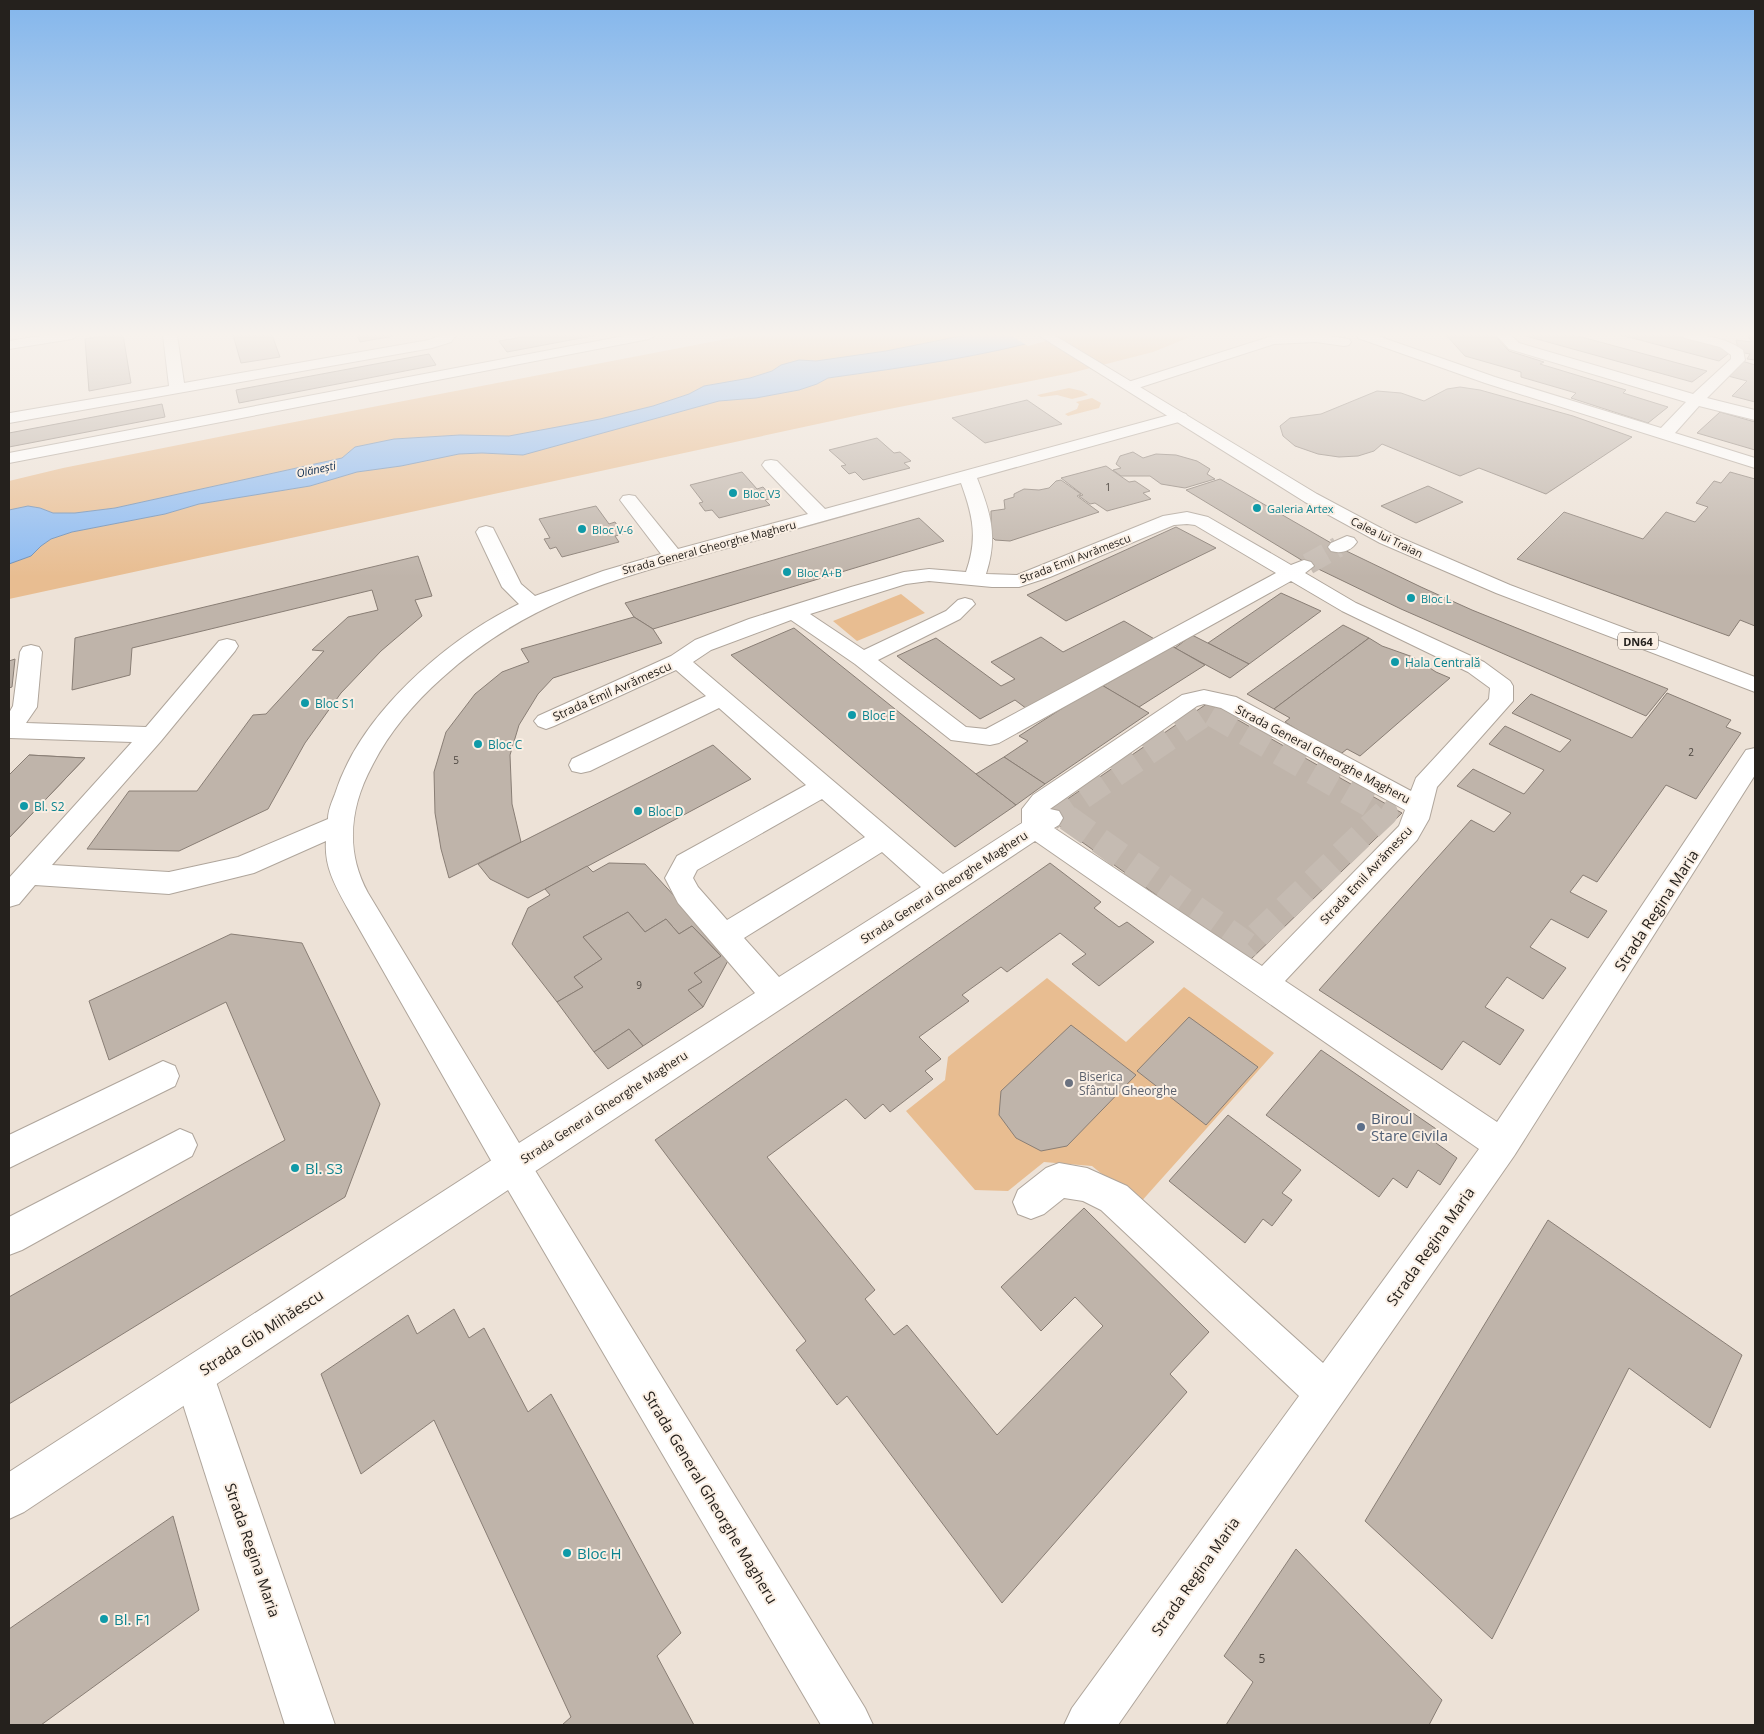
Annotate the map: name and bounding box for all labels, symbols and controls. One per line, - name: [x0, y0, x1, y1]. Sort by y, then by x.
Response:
- water label: Olănești: [295, 457, 337, 480]
- house number: 1: [1105, 480, 1111, 494]
- place label: Bloc V3: [743, 486, 780, 501]
- marker: Bloc V3: [727, 487, 739, 499]
- place label: Galeria Artex: [1267, 501, 1334, 516]
- marker: Galeria Artex: [1251, 502, 1263, 514]
- street label: Calea lui Traian: [1348, 513, 1426, 561]
- street label: Strada General Gheorghe Magheru: [620, 517, 798, 577]
- place label: Bloc V-6: [592, 522, 633, 537]
- marker: Bloc V-6: [576, 523, 588, 535]
- street label: Strada Emil Avrămescu: [1017, 530, 1133, 586]
- place label: Bloc A+B: [797, 565, 842, 580]
- marker: Bloc A+B: [781, 566, 793, 578]
- place label: Bloc L: [1421, 591, 1452, 606]
- marker: Bloc L: [1405, 592, 1417, 604]
- road number: DN64: [1618, 632, 1658, 649]
- place label: Hala Centrală: [1405, 654, 1481, 671]
- marker: Hala Centrală: [1389, 656, 1401, 668]
- street label: Strada Emil Avrămescu: [550, 657, 674, 725]
- place label: Bloc S1: [315, 695, 355, 712]
- marker: Bloc S1: [299, 697, 311, 709]
- street label: Strada General Gheorghe Magheru: [1233, 701, 1413, 807]
- place label: Bloc E: [862, 707, 896, 724]
- marker: Bloc E: [846, 709, 858, 721]
- place label: Bloc C: [488, 736, 523, 753]
- marker: Bloc C: [472, 738, 484, 750]
- house number: 2: [1688, 745, 1694, 759]
- house number: 5: [453, 753, 459, 767]
- place label: Bl. S2: [34, 798, 65, 815]
- marker: Bl. S2: [18, 800, 30, 812]
- place label: Bloc D: [648, 803, 684, 820]
- marker: Bloc D: [632, 805, 644, 817]
- street label: Strada Emil Avrămescu: [1316, 822, 1416, 928]
- street label: Strada General Gheorghe Magheru: [857, 827, 1031, 947]
- street label: Strada Regina Maria: [1609, 846, 1703, 974]
- house number: 9: [636, 978, 642, 992]
- street label: Strada General Gheorghe Magheru: [517, 1047, 691, 1167]
- place label: Biserica Sfântul Gheorghe: [1079, 1068, 1177, 1099]
- marker: Biserica Sfântul Gheorghe: [1063, 1077, 1075, 1089]
- place label: Biroul Stare Civila: [1371, 1108, 1448, 1145]
- marker: Biroul Stare Civila: [1355, 1121, 1367, 1133]
- place label: Bl. S3: [305, 1158, 343, 1178]
- marker: Bl. S3: [289, 1162, 301, 1174]
- street label: Strada Regina Maria: [1381, 1183, 1479, 1309]
- street label: Strada Gib Mihăescu: [195, 1284, 327, 1380]
- street label: Strada General Gheorghe Magheru: [639, 1387, 783, 1607]
- street label: Strada Regina Maria: [221, 1480, 285, 1620]
- street label: Strada Regina Maria: [1146, 1513, 1244, 1639]
- place label: Bloc H: [577, 1543, 622, 1563]
- marker: Bloc H: [561, 1547, 573, 1559]
- place label: Bl. F1: [114, 1609, 152, 1629]
- marker: Bl. F1: [98, 1613, 110, 1625]
- house number: 5: [1259, 1650, 1266, 1667]

